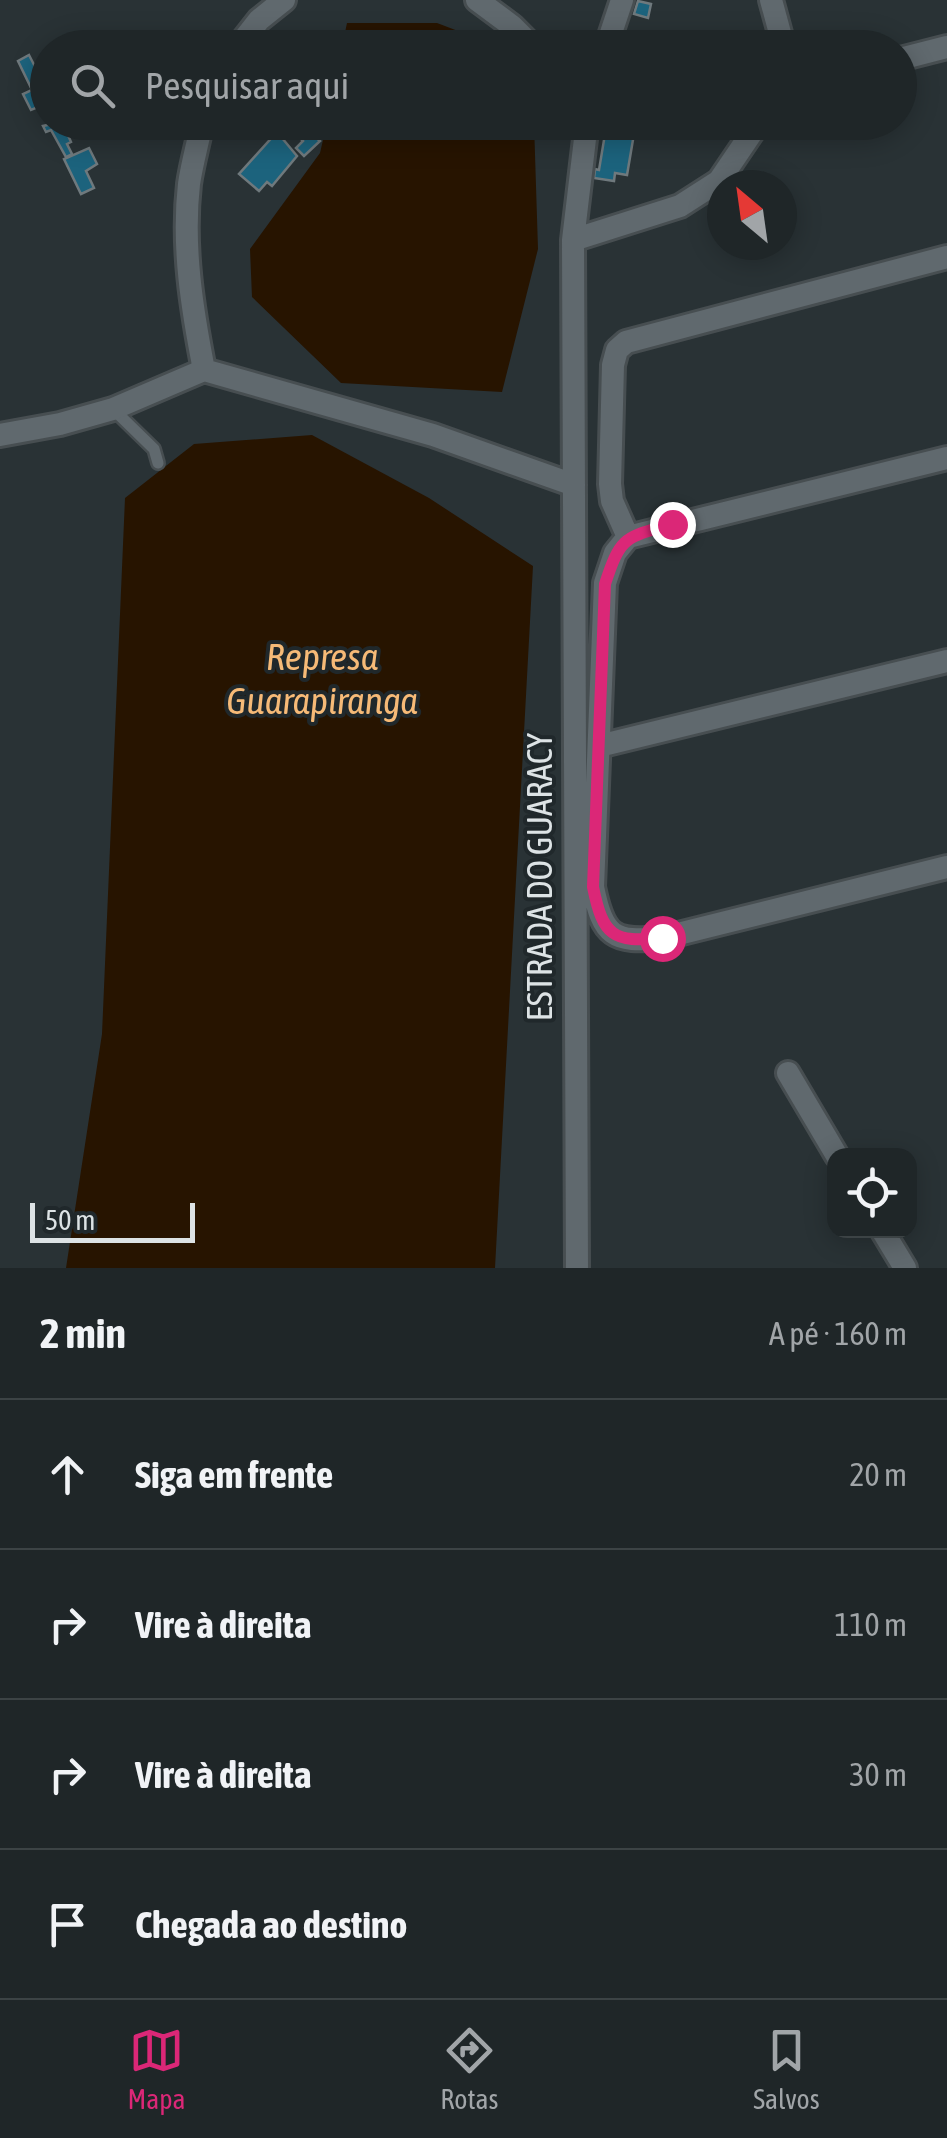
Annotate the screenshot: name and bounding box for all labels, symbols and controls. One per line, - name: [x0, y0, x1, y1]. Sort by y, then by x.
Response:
- search box: [30, 30, 917, 140]
- icon: search: [65, 58, 120, 113]
- text: Pesquisar aqui: [145, 64, 349, 107]
- north arrow: [707, 170, 797, 260]
- route end: [650, 502, 696, 548]
- water label: Represa Guarapiranga: [226, 635, 418, 722]
- street label: ESTRADA DO GUARACY: [519, 732, 559, 1021]
- route start: [640, 916, 686, 962]
- map controls: [827, 1148, 917, 1238]
- button: locate: [827, 1148, 917, 1238]
- scale bar: [30, 1198, 195, 1242]
- text: 50 m: [45, 1204, 95, 1236]
- text: 2 min: [40, 1309, 126, 1357]
- text: A pé · 160 m: [769, 1315, 907, 1352]
- icon: ahead: [40, 1447, 95, 1502]
- text: Siga em frente: [135, 1453, 333, 1496]
- text: 20 m: [849, 1456, 907, 1493]
- icon: right: [40, 1597, 95, 1652]
- text: Vire à direita: [135, 1603, 311, 1646]
- text: 110 m: [834, 1606, 907, 1643]
- icon: right: [40, 1747, 95, 1802]
- text: Vire à direita: [135, 1753, 311, 1796]
- text: 30 m: [849, 1756, 907, 1793]
- icon: arrive: [40, 1897, 95, 1952]
- text: Chegada ao destino: [135, 1903, 407, 1946]
- tab: Mapa: [127, 2023, 186, 2115]
- tab: Rotas: [440, 2023, 498, 2115]
- tab: Salvos: [753, 2023, 820, 2115]

